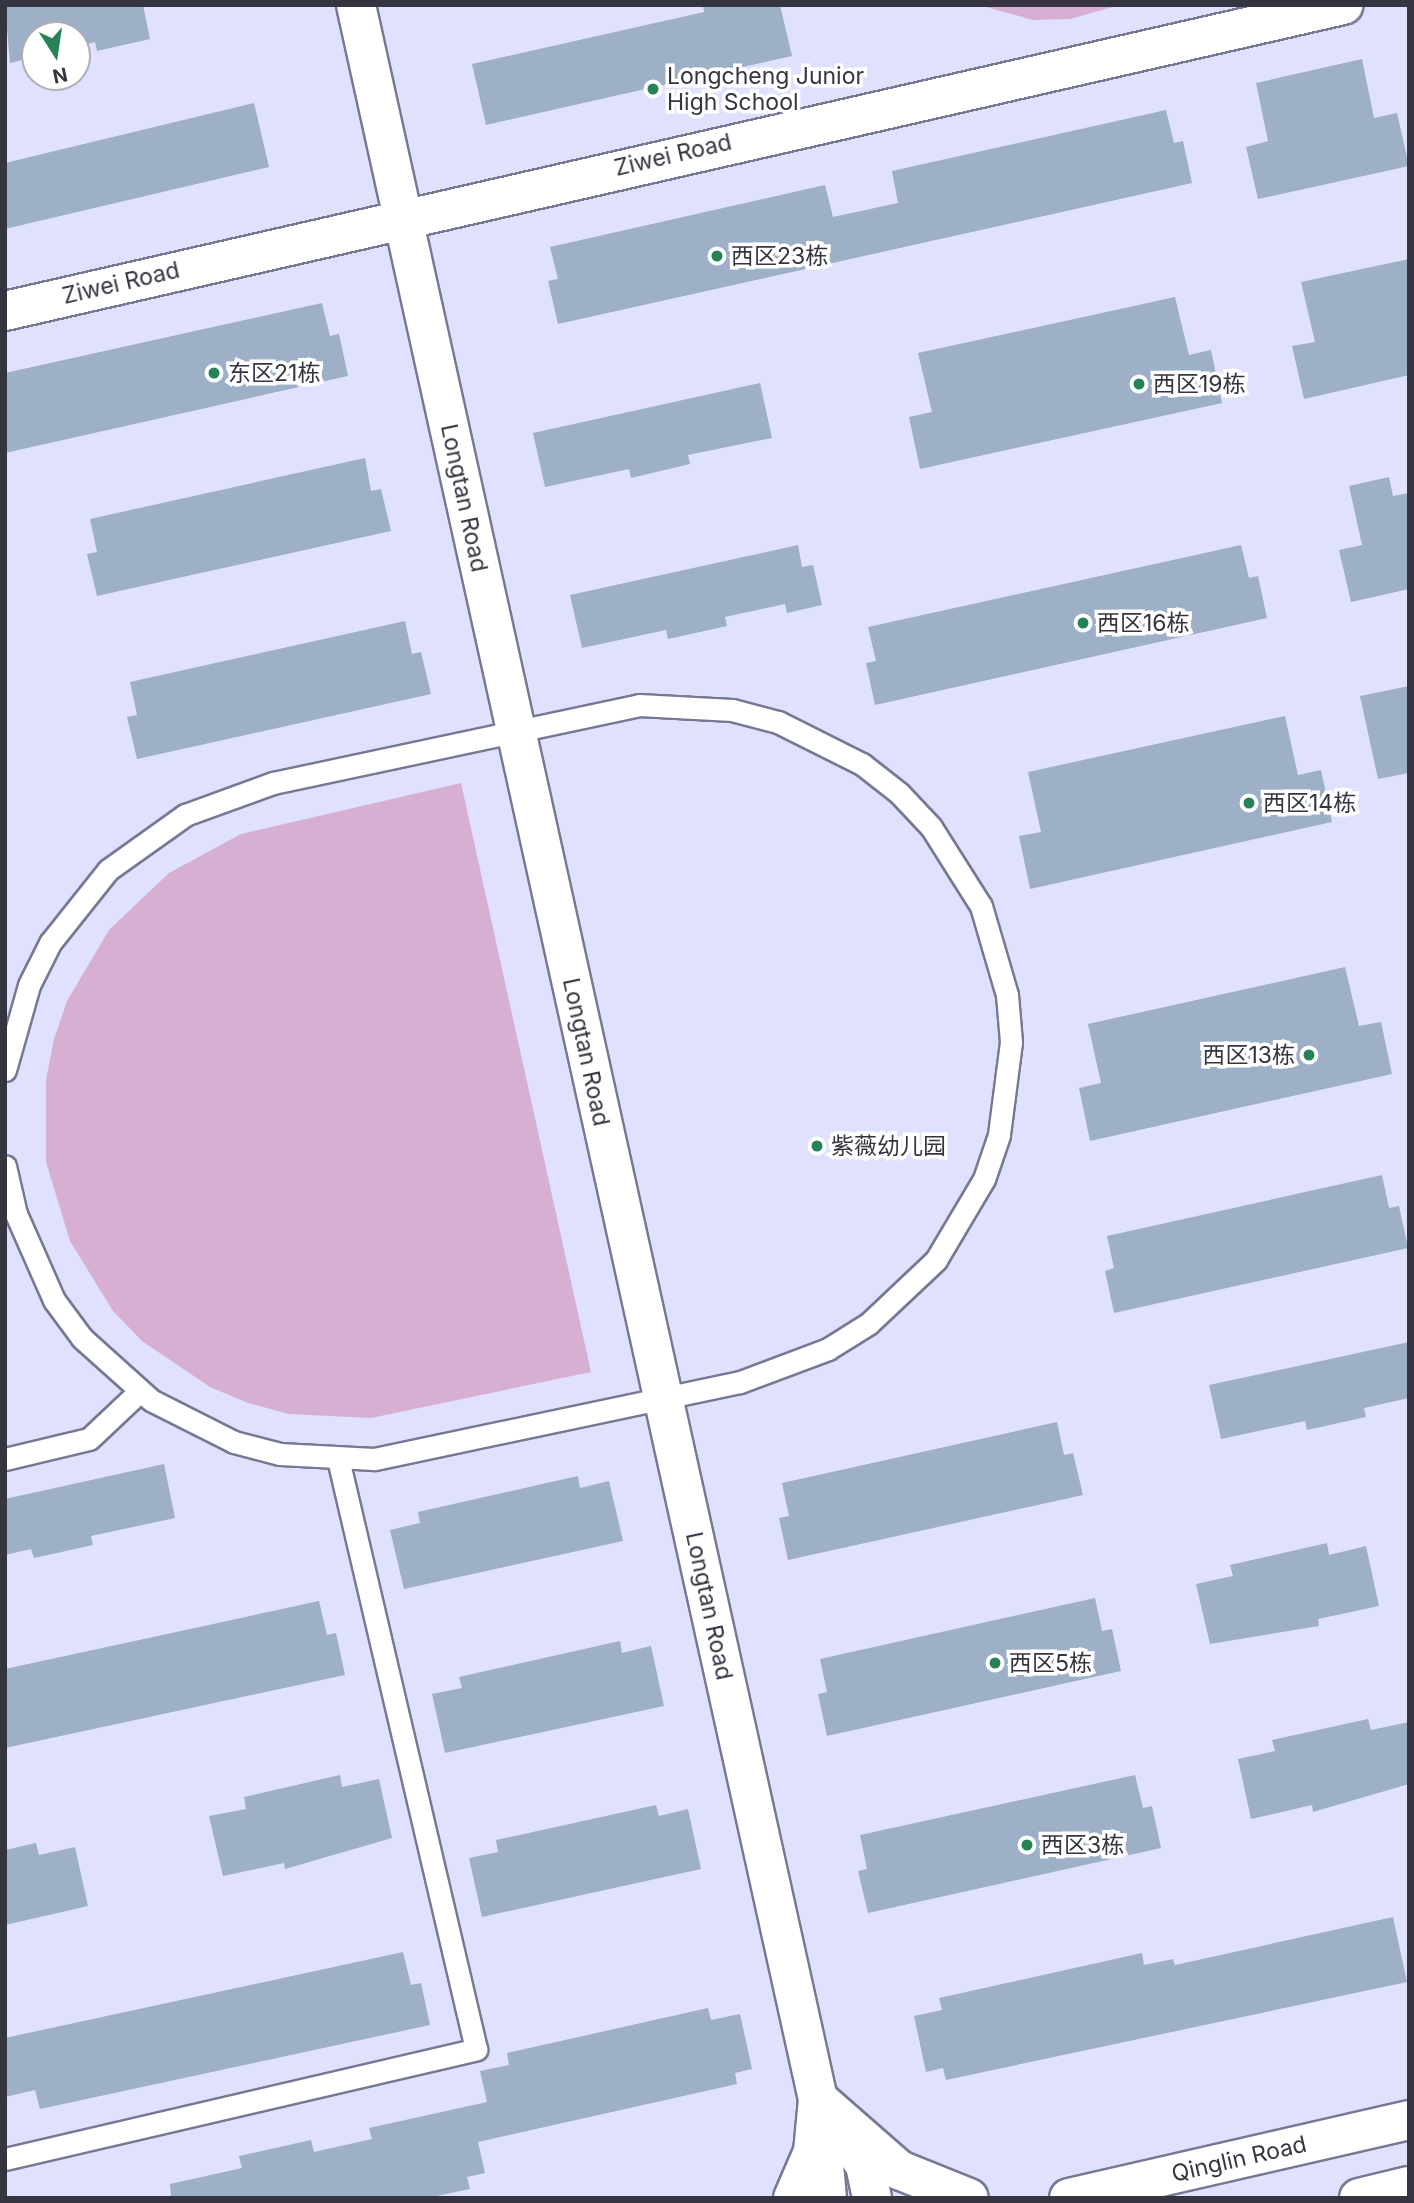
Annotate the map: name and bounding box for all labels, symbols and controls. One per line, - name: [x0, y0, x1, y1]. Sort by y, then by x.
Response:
- north arrow: [21, 21, 91, 91]
- text: N: [51, 62, 70, 88]
- place label: Longcheng Junior High School: [667, 62, 864, 116]
- marker: Longcheng Junior High School: [645, 81, 661, 97]
- street label: Ziwei Road: [612, 128, 734, 182]
- place label: 西区23栋: [731, 242, 828, 270]
- marker: 西区23栋: [709, 248, 725, 264]
- street label: Ziwei Road: [60, 256, 182, 310]
- place label: 东区21栋: [228, 359, 320, 387]
- marker: 东区21栋: [206, 365, 222, 381]
- place label: 西区19栋: [1153, 370, 1246, 398]
- marker: 西区19栋: [1131, 376, 1147, 392]
- street label: Longtan Road: [435, 421, 493, 575]
- place label: 西区16栋: [1097, 609, 1190, 637]
- marker: 西区16栋: [1075, 615, 1091, 631]
- place label: 西区14栋: [1263, 789, 1356, 817]
- marker: 西区14栋: [1241, 795, 1257, 811]
- street label: Longtan Road: [557, 975, 615, 1129]
- place label: 西区13栋: [1202, 1041, 1295, 1069]
- marker: 西区13栋: [1301, 1047, 1317, 1063]
- place label: 紫薇幼儿园: [831, 1132, 946, 1160]
- marker: 紫薇幼儿园: [809, 1138, 825, 1154]
- street label: Longtan Road: [680, 1529, 738, 1683]
- place label: 西区5栋: [1009, 1649, 1092, 1677]
- marker: 西区5栋: [987, 1655, 1003, 1671]
- place label: 西区3栋: [1041, 1831, 1124, 1859]
- marker: 西区3栋: [1019, 1837, 1035, 1853]
- street label: Qinglin Road: [1169, 2130, 1309, 2188]

